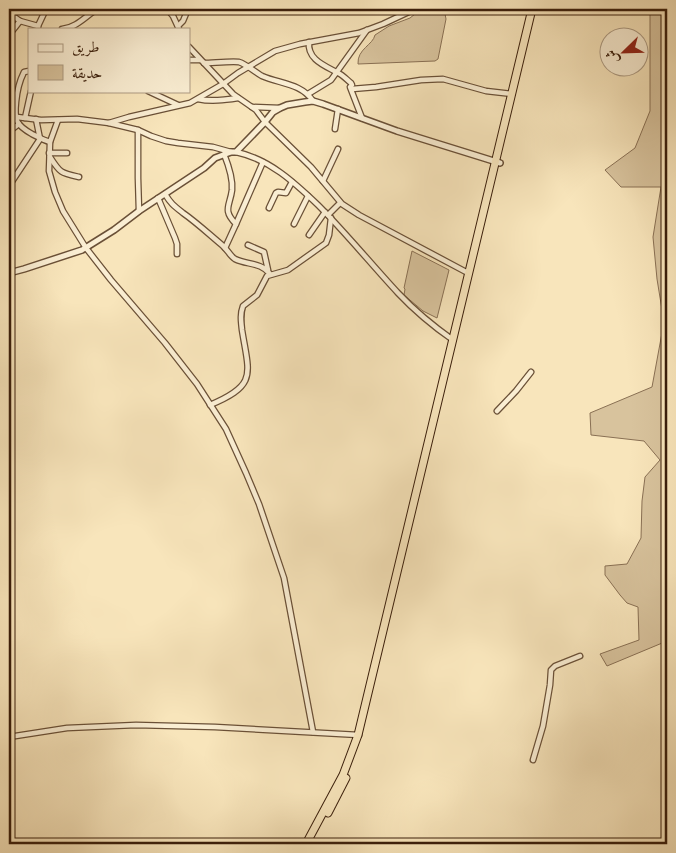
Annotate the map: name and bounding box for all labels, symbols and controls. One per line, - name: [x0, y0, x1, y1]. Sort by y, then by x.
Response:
- legend: [28, 28, 190, 92]
- north arrow: [598, 28, 648, 78]
- text: طريق: [72, 37, 99, 57]
- text: ش: [601, 47, 624, 67]
- text: حديقة: [72, 63, 102, 83]

